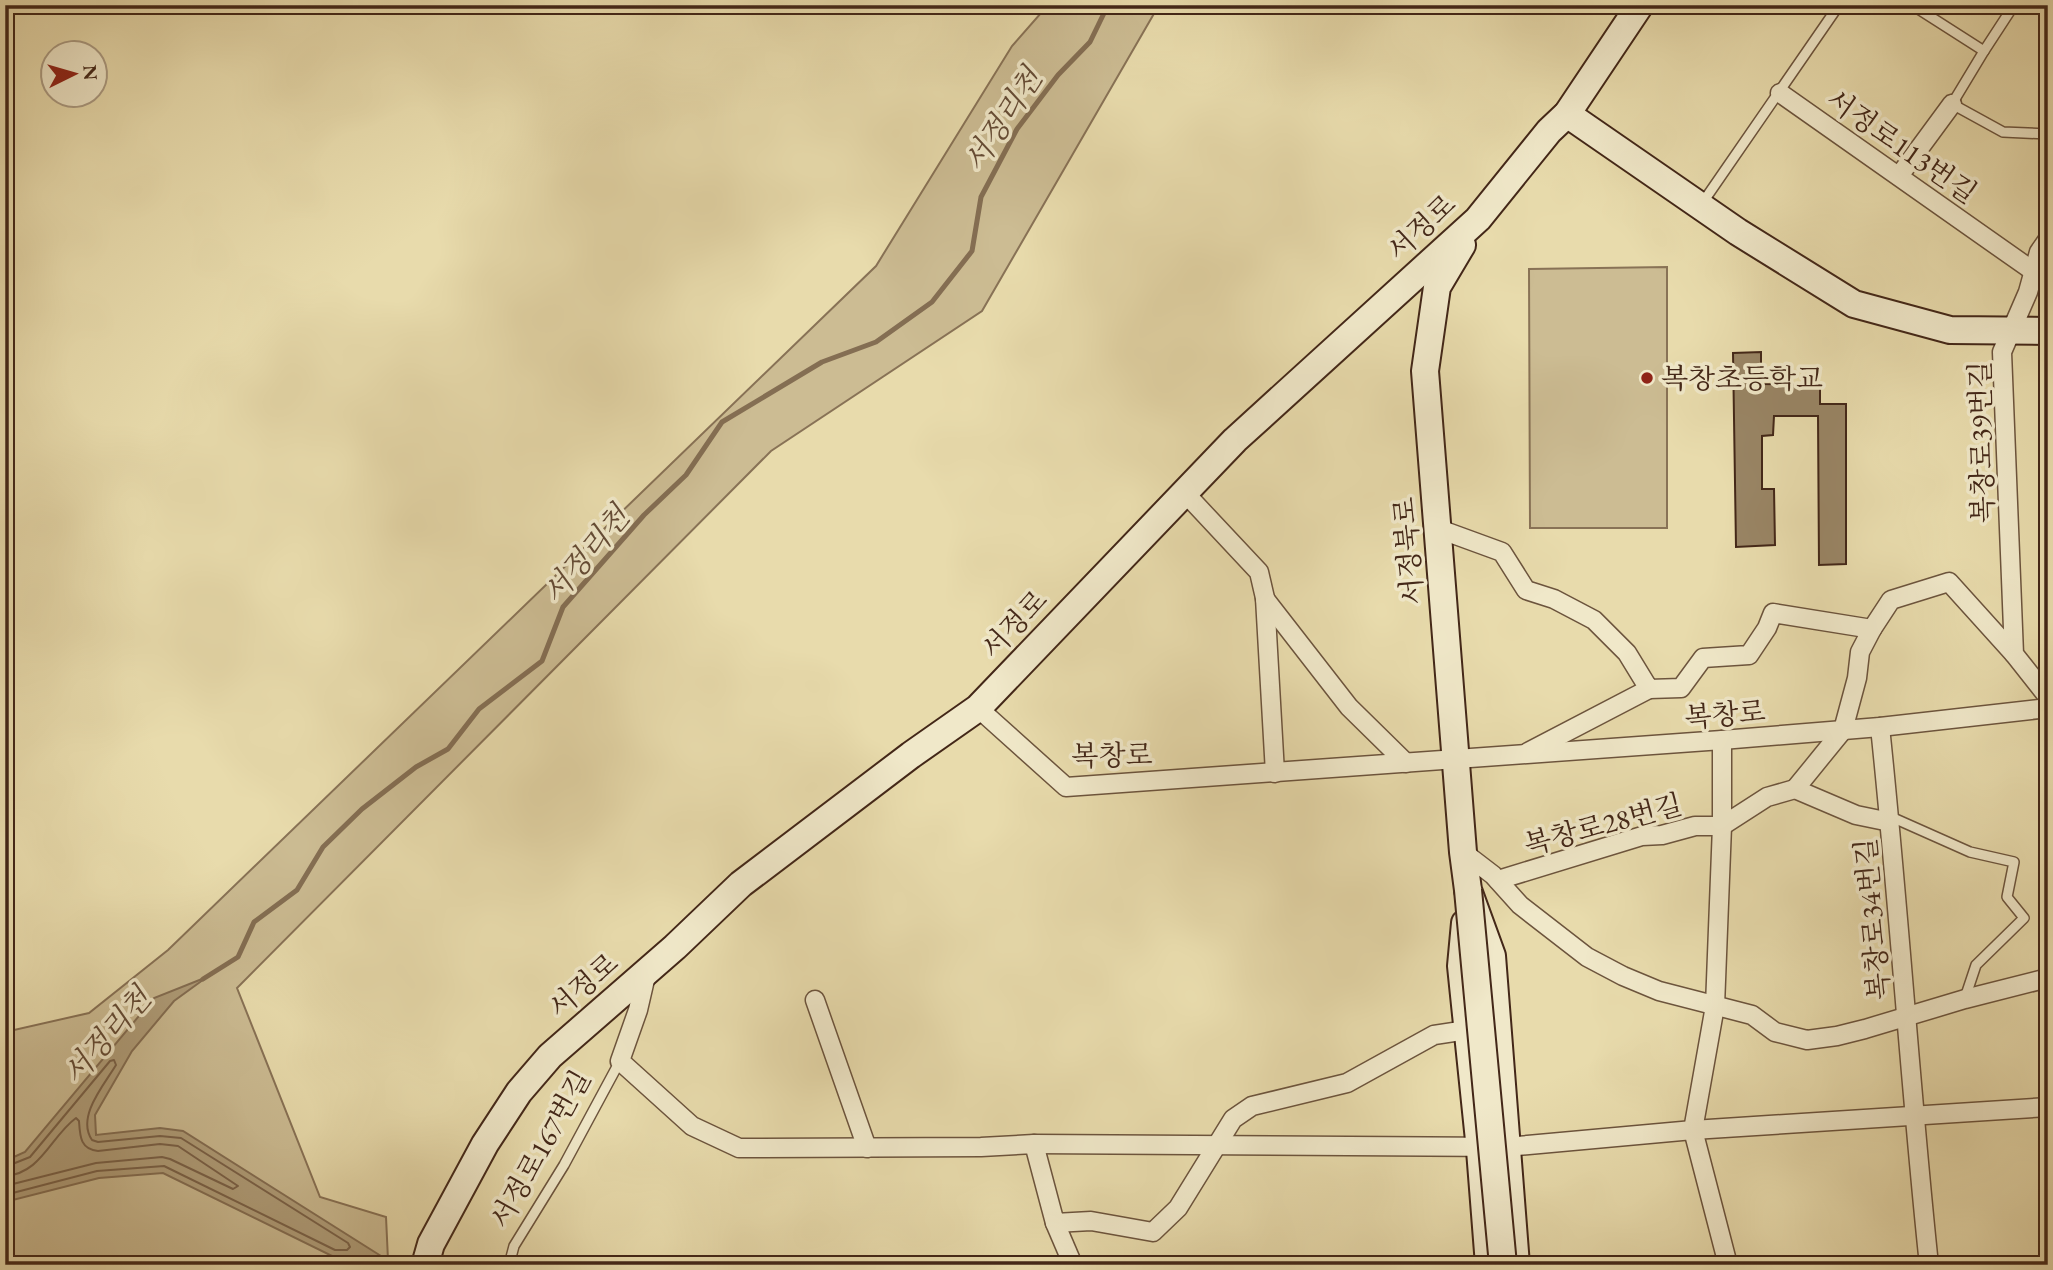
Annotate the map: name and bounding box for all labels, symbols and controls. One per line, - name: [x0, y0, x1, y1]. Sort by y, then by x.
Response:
- north arrow: [38, 38, 108, 108]
- water label: 서정리천: [955, 59, 1052, 179]
- text: N: [77, 64, 104, 82]
- street label: 서정로113번길: [1820, 81, 1984, 211]
- street label: 서정로: [1379, 186, 1463, 268]
- place label: 복창초등학교: [1661, 360, 1823, 396]
- street label: 복창로39번길: [1962, 361, 2000, 523]
- marker: 복창초등학교: [1639, 370, 1655, 386]
- water label: 서정리천: [533, 496, 639, 612]
- street label: 서정북로: [1385, 496, 1431, 606]
- street label: 서정로: [973, 582, 1055, 666]
- street label: 복창로: [1683, 693, 1767, 735]
- street label: 복창로: [1071, 736, 1153, 774]
- street label: 복창로28번길: [1520, 786, 1686, 862]
- street label: 복창로34번길: [1847, 837, 1897, 1001]
- street label: 서정로: [541, 945, 625, 1025]
- water label: 서정리천: [54, 978, 161, 1092]
- street label: 서정로167번길: [482, 1063, 598, 1235]

